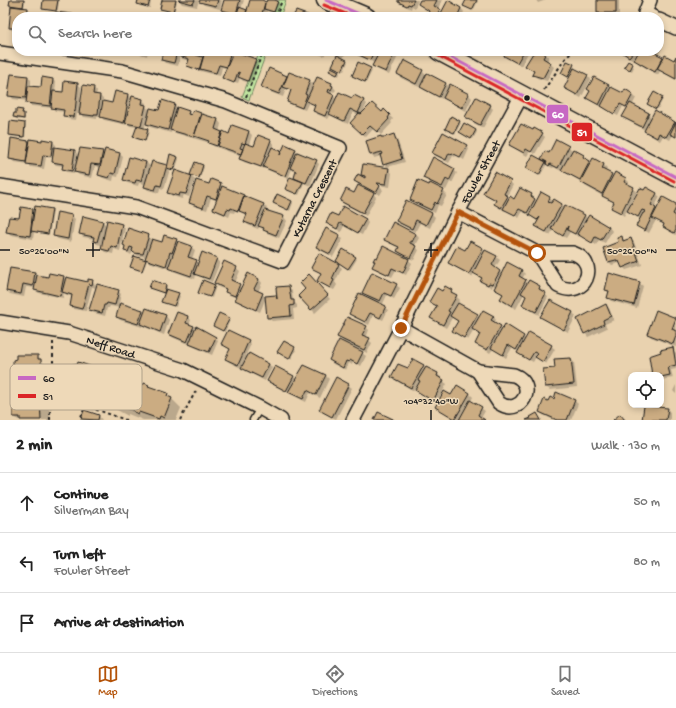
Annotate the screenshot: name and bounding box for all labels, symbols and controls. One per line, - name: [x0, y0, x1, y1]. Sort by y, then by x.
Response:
- search box: [12, 12, 664, 56]
- icon: search: [26, 23, 48, 45]
- text: Search here: [58, 25, 132, 43]
- unlabelled marker: [522, 93, 532, 103]
- line badge: 60: [546, 104, 569, 124]
- text: 60: [552, 110, 565, 122]
- line badge: 51: [571, 122, 593, 142]
- text: 51: [577, 128, 587, 140]
- street label: Fowler Street: [458, 138, 505, 207]
- street label: Kutarna Crescent: [290, 157, 342, 240]
- route start: [528, 244, 546, 262]
- text: 50°26'00"N: [19, 246, 69, 258]
- text: 50°26'00"N: [607, 246, 657, 258]
- route end: [392, 319, 410, 337]
- street label: Neff Road: [84, 334, 137, 363]
- legend: [10, 364, 142, 410]
- map controls: [628, 372, 664, 408]
- button: locate: [628, 372, 664, 408]
- text: 60: [43, 374, 55, 386]
- text: 51: [43, 392, 53, 404]
- text: 104°32'40"W: [403, 396, 459, 408]
- text: 2 min: [16, 436, 52, 456]
- text: Walk · 130 m: [591, 439, 660, 454]
- text: Continue: [54, 486, 108, 504]
- icon: ahead: [16, 492, 38, 514]
- text: 50 m: [633, 495, 660, 510]
- text: Silverman Bay: [54, 504, 129, 519]
- text: Turn left: [54, 546, 105, 564]
- icon: left: [16, 552, 38, 574]
- text: 80 m: [633, 555, 660, 570]
- text: Fowler Street: [54, 564, 129, 579]
- icon: arrive: [16, 612, 38, 634]
- text: Arrive at destination: [54, 614, 184, 632]
- tab: Map: [97, 663, 119, 699]
- tab: Directions: [313, 663, 357, 699]
- tab: Saved: [551, 663, 579, 699]

